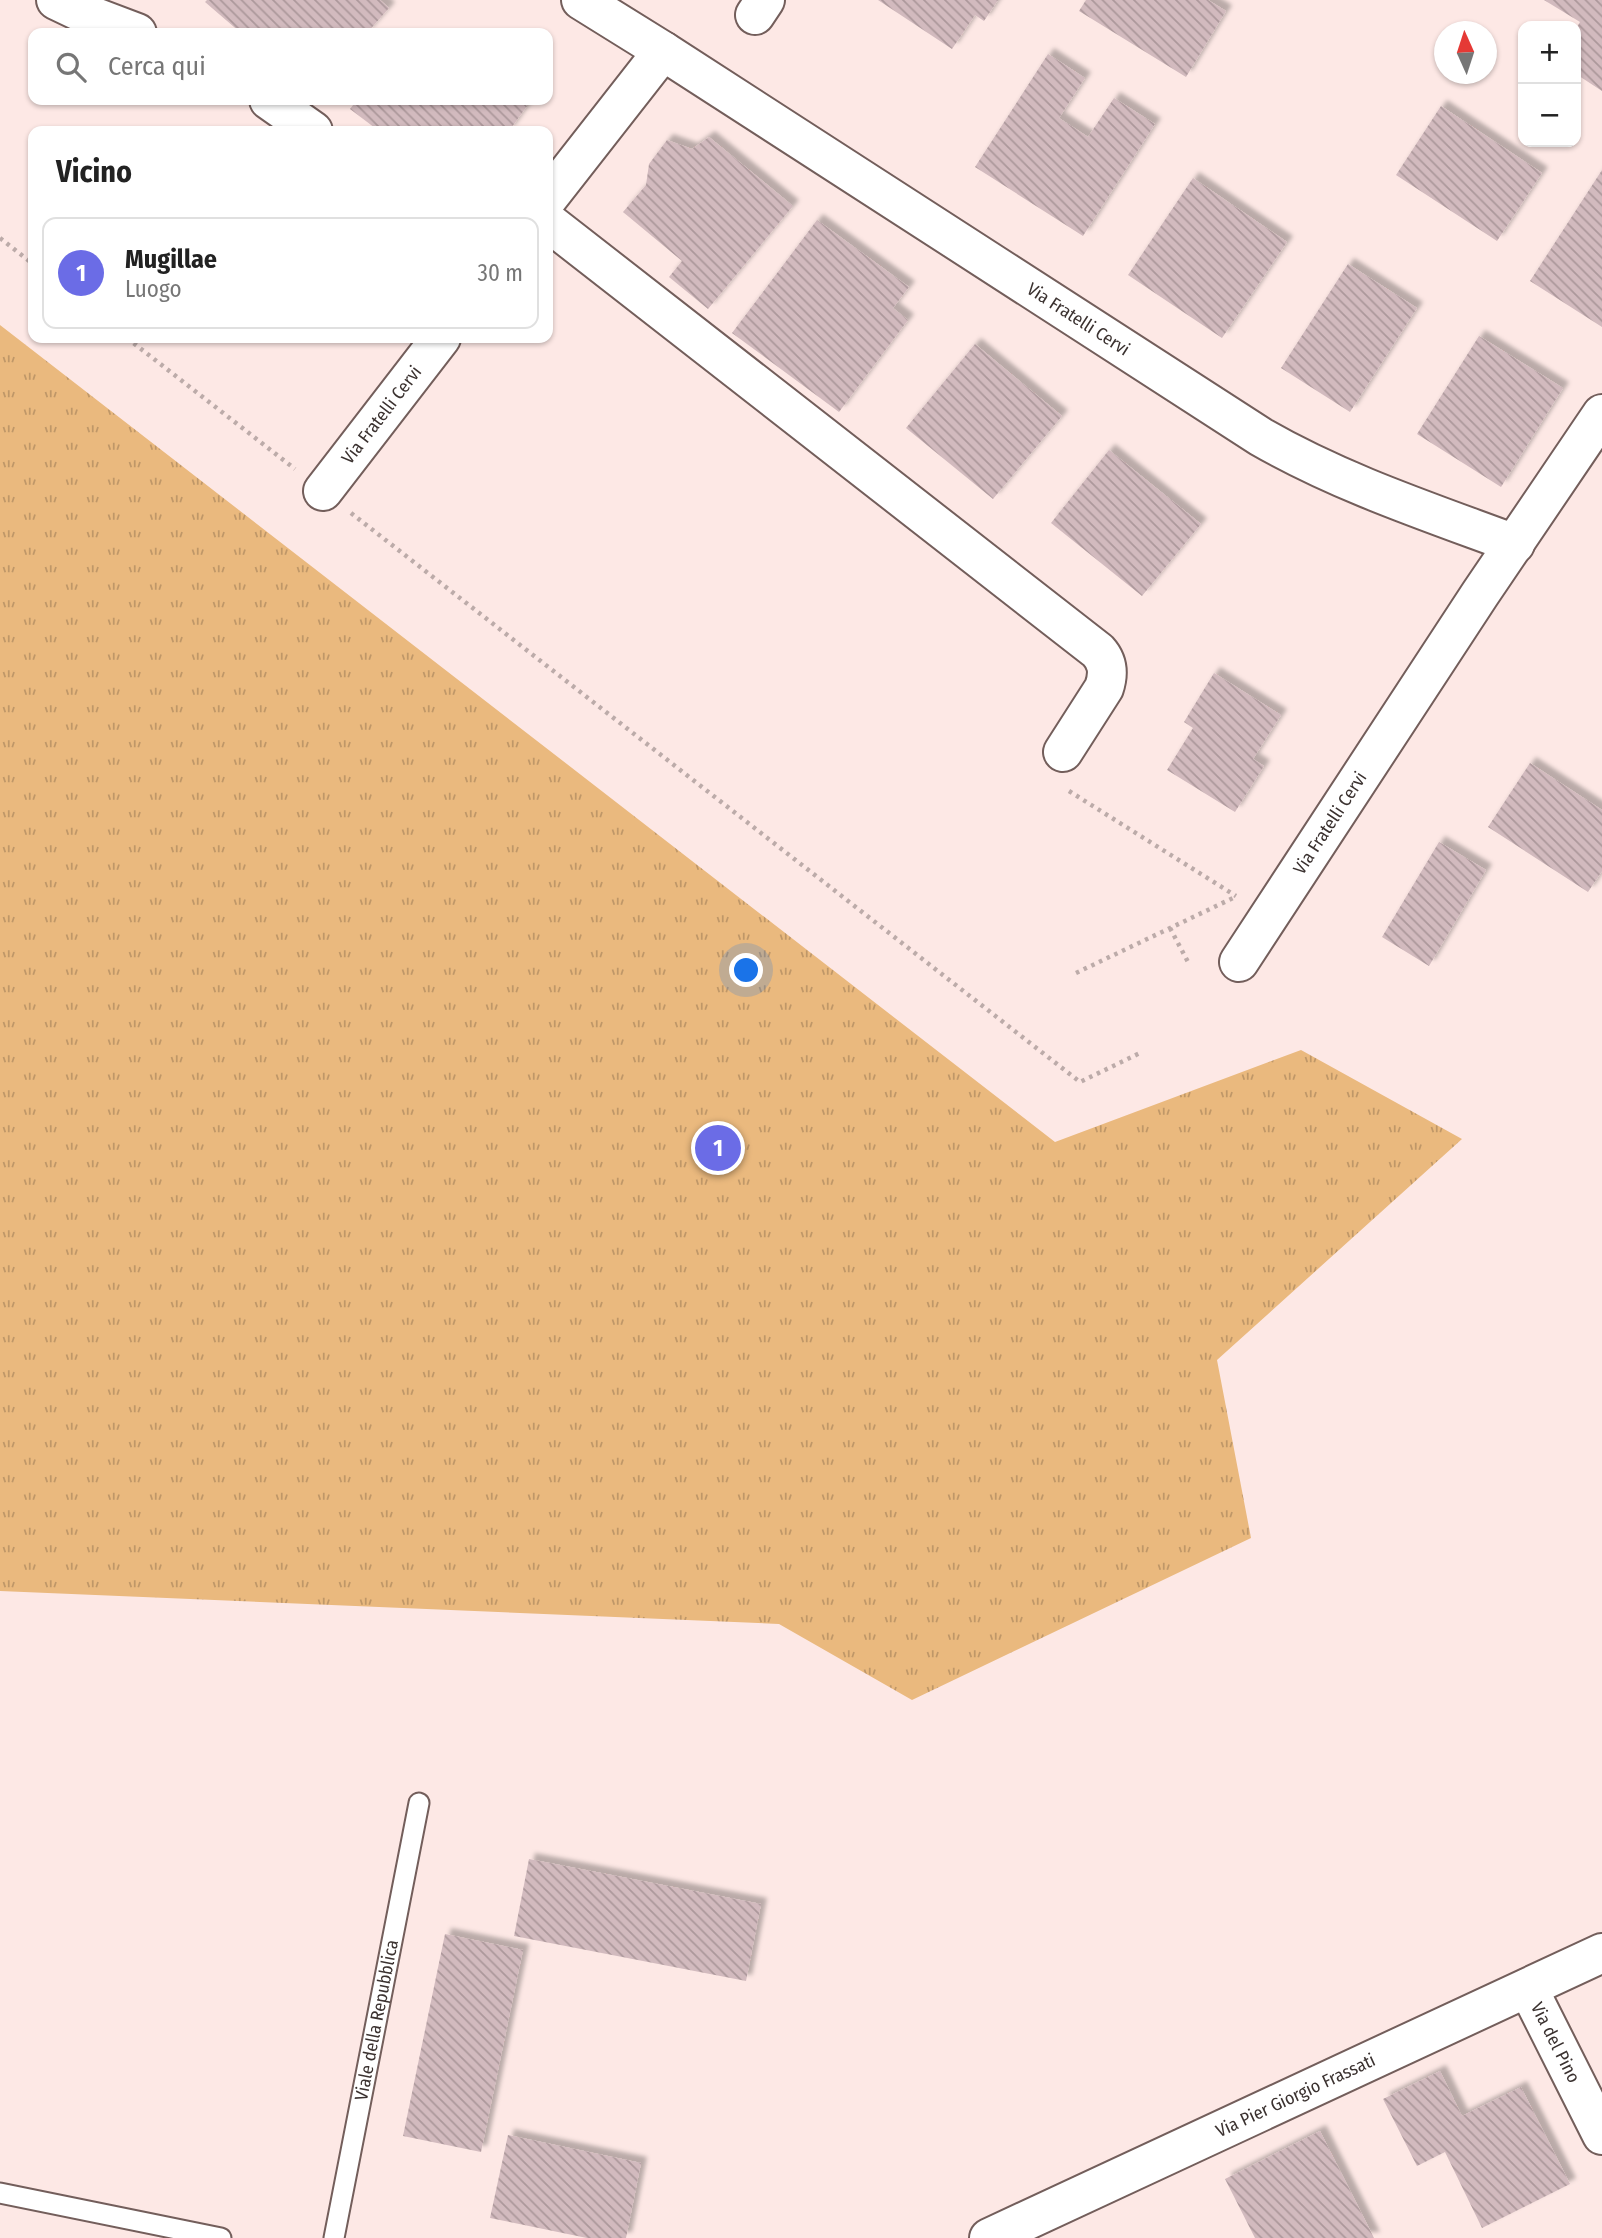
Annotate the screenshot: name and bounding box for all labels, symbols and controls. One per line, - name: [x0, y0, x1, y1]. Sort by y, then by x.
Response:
- north arrow: [1434, 21, 1497, 84]
- map controls: [1518, 21, 1581, 147]
- button: +: [1518, 21, 1581, 84]
- search box: [28, 28, 553, 105]
- icon: search: [52, 48, 90, 86]
- text: Cerca qui: [108, 51, 206, 82]
- button: −: [1518, 84, 1581, 147]
- text: Vicino: [56, 154, 132, 190]
- text: Mugillae: [125, 244, 217, 275]
- text: 1: [76, 259, 86, 287]
- text: 30 m: [478, 259, 523, 287]
- text: Luogo: [125, 275, 182, 303]
- street label: Via Fratelli Cervi: [1023, 278, 1134, 360]
- street label: Via Fratelli Cervi: [337, 362, 426, 468]
- street label: Via Fratelli Cervi: [1288, 768, 1371, 879]
- your location: [729, 953, 763, 987]
- pin: 1: [695, 1122, 741, 1174]
- street label: Viale della Repubblica: [350, 1938, 403, 2102]
- street label: Via del Pino: [1526, 1999, 1585, 2086]
- street label: Via Pier Giorgio Frassati: [1212, 2049, 1379, 2142]

